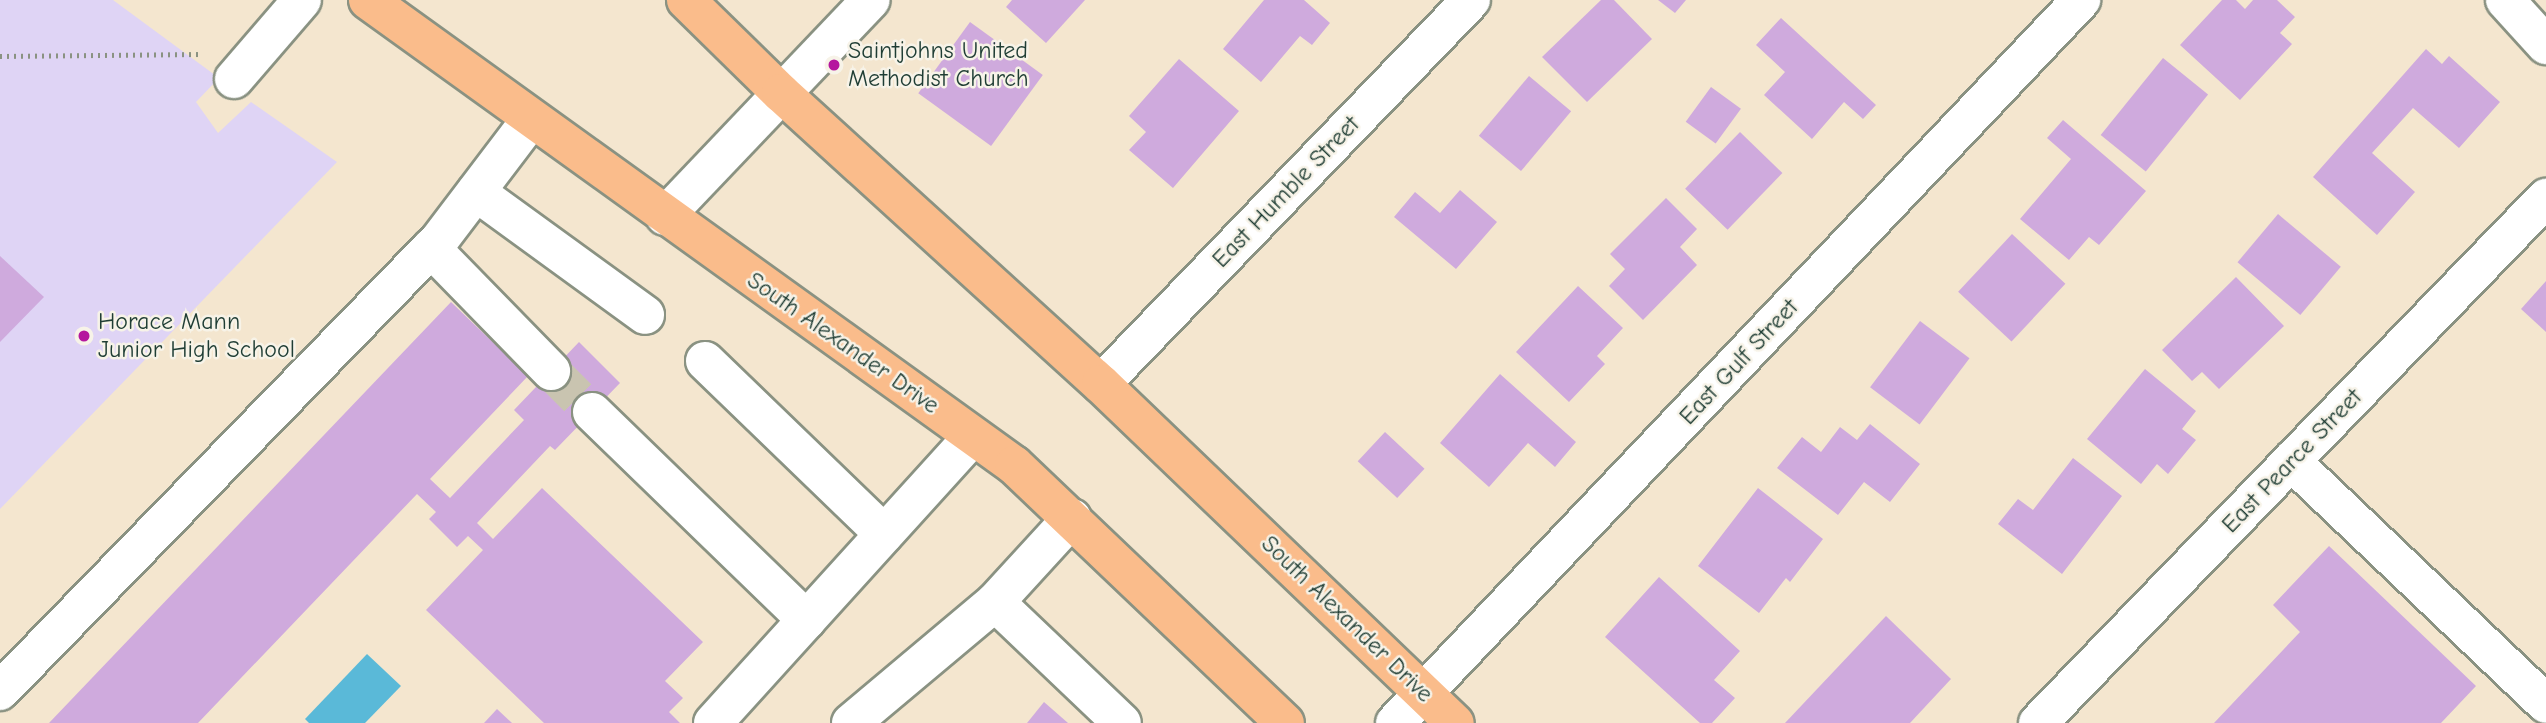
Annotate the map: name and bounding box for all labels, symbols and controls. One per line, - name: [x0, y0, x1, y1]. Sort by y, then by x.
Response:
- place label: Saintjohns United Methodist Church: [848, 37, 1029, 93]
- marker: Saintjohns United Methodist Church: [826, 57, 842, 73]
- street label: East Humble Street: [1206, 110, 1366, 274]
- street label: South Alexander Drive: [742, 266, 944, 420]
- street label: East Gulf Street: [1673, 293, 1805, 431]
- place label: Horace Mann Junior High School: [98, 308, 295, 364]
- marker: Horace Mann Junior High School: [76, 328, 92, 344]
- street label: East Pearce Street: [2216, 383, 2368, 539]
- street label: South Alexander Drive: [1255, 530, 1439, 708]

